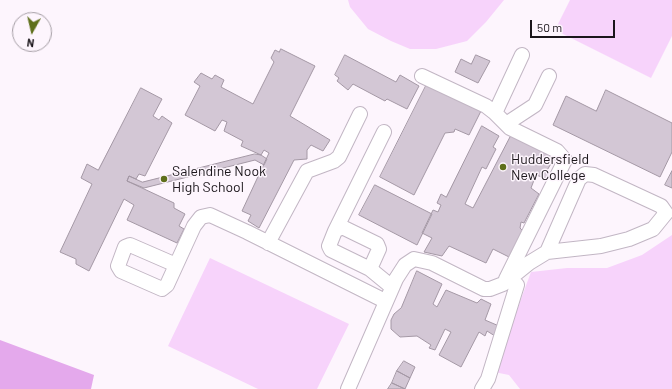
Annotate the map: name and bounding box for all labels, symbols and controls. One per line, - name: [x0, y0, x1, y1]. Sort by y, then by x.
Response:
- north arrow: [12, 12, 52, 52]
- scale bar: [532, 12, 617, 38]
- text: 50 m: [537, 20, 562, 34]
- text: N: [26, 36, 35, 50]
- place label: Huddersfield New College: [511, 151, 589, 184]
- marker: Huddersfield New College: [498, 162, 508, 172]
- place label: Salendine Nook High School: [172, 163, 266, 196]
- marker: Salendine Nook High School: [159, 174, 169, 184]

